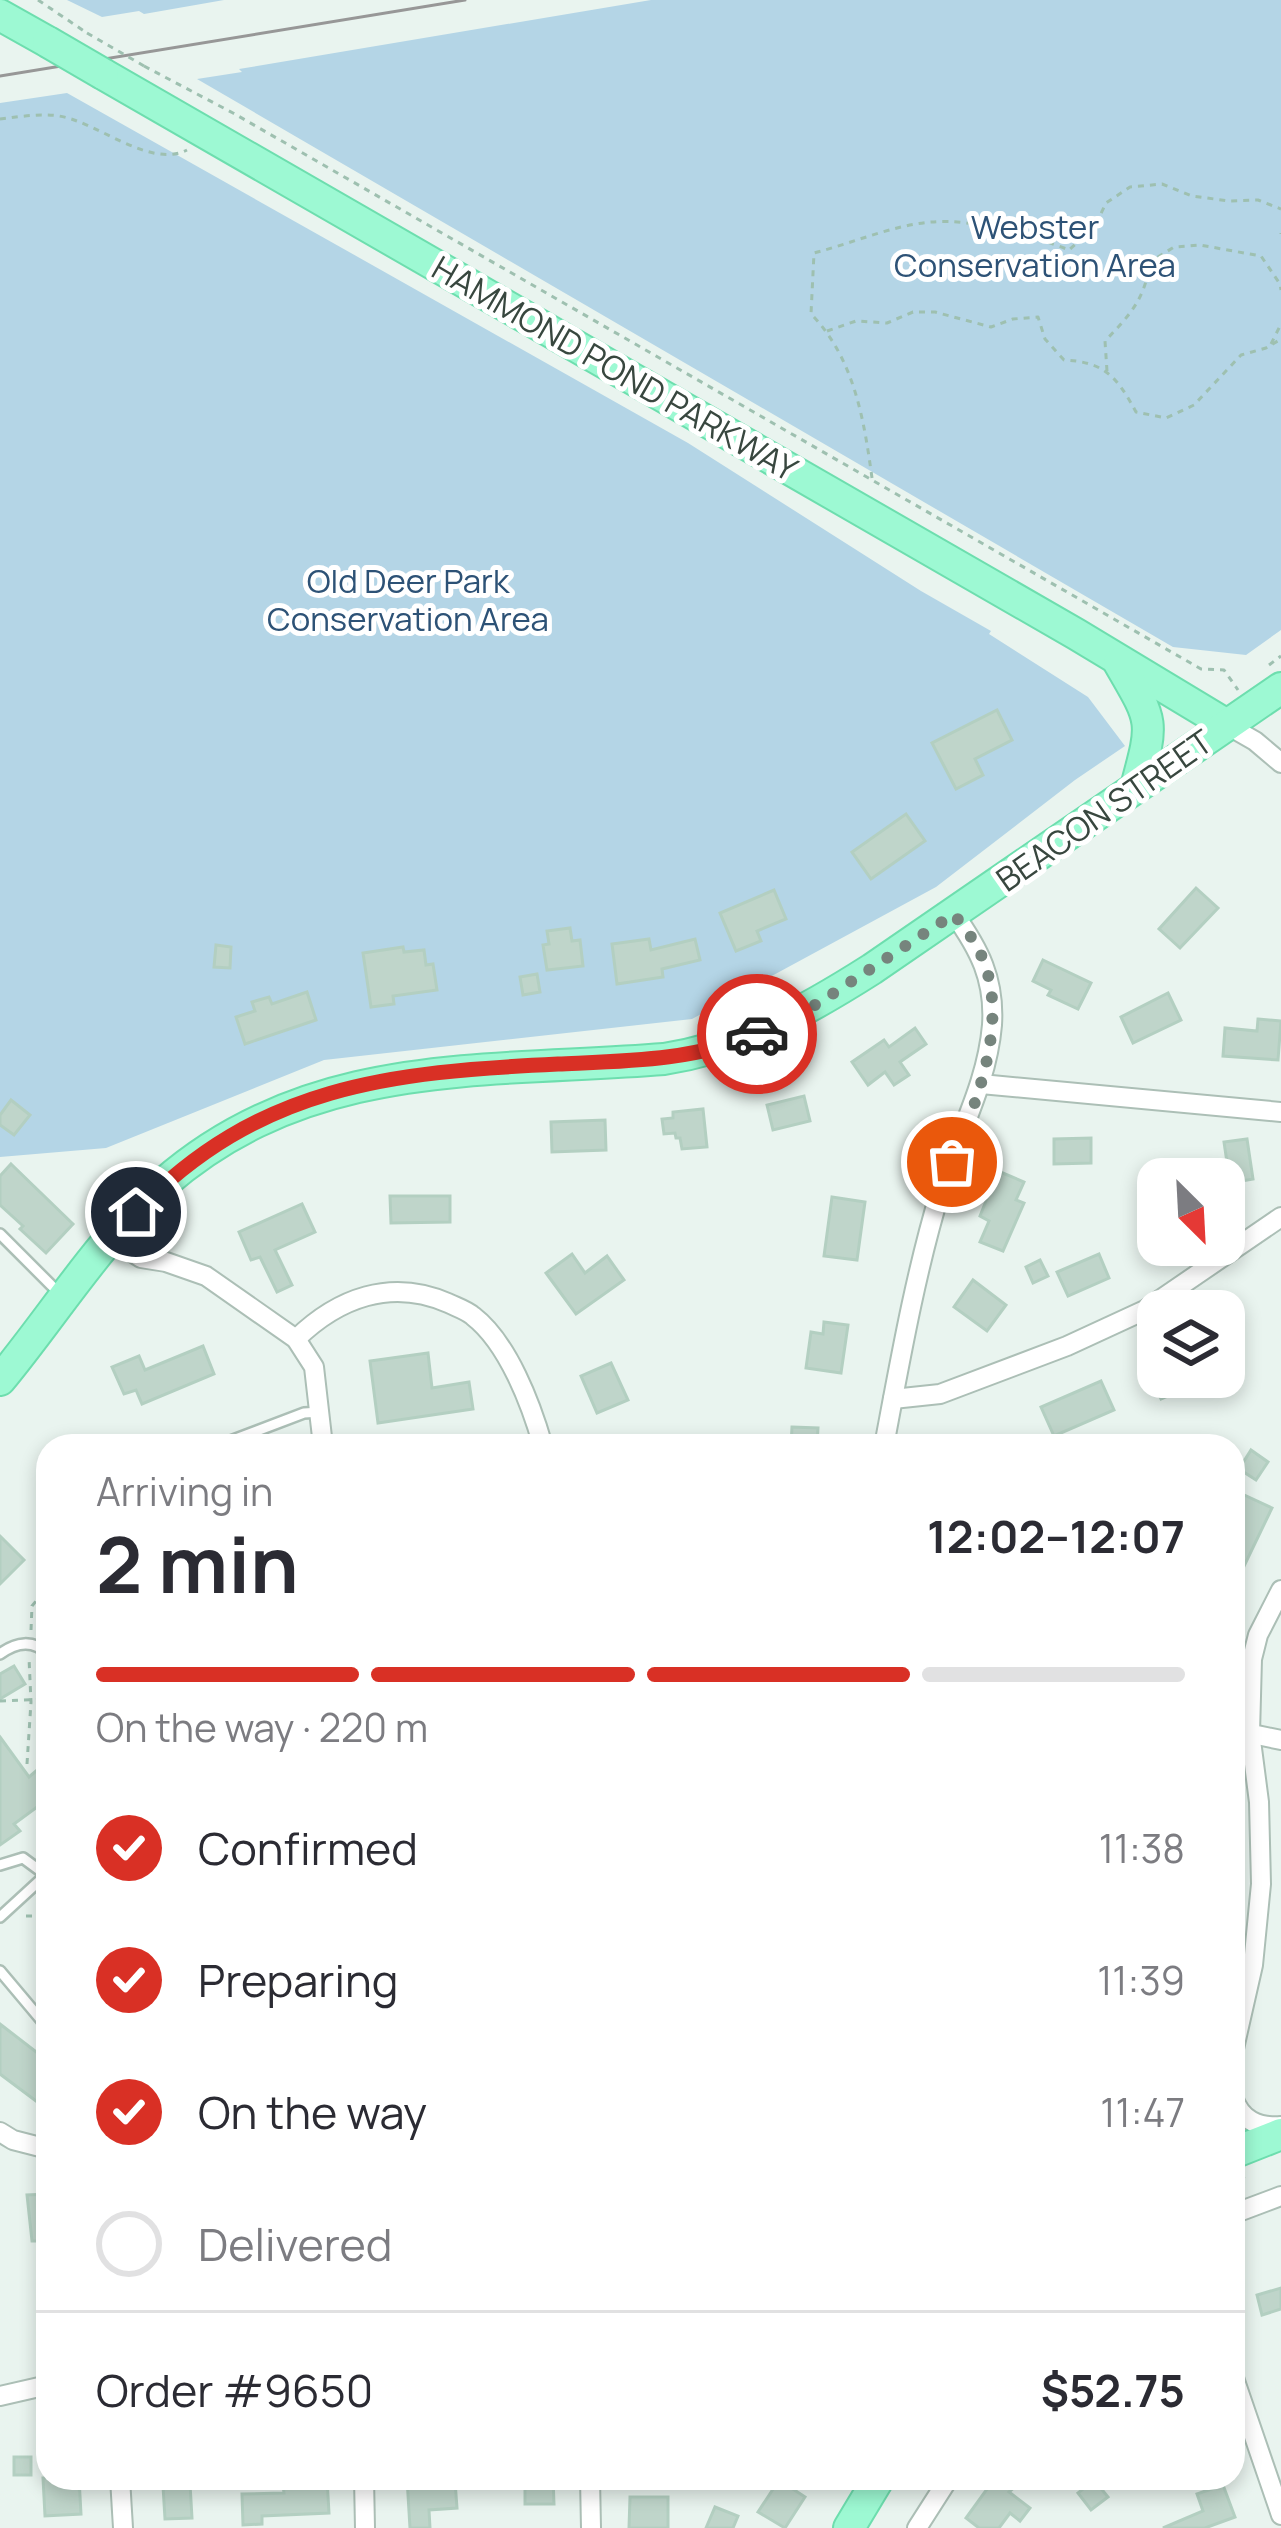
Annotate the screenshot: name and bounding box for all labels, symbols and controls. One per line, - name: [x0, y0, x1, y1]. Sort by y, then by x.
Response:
- park label: Webster Conservation Area: [894, 204, 1176, 287]
- street label: HAMMOND POND PARKWAY: [424, 245, 806, 492]
- park label: Old Deer Park Conservation Area: [267, 558, 549, 641]
- street label: BEACON STREET: [987, 719, 1221, 901]
- courier: [697, 974, 817, 1094]
- icon: car: [724, 1001, 790, 1067]
- pin: [901, 1111, 1003, 1213]
- icon: bag: [919, 1129, 985, 1195]
- north arrow: [1137, 1158, 1245, 1266]
- map controls: [1137, 1158, 1245, 1398]
- pin: [85, 1161, 187, 1263]
- icon: home: [103, 1179, 169, 1245]
- button: layers: [1137, 1290, 1245, 1398]
- text: Arriving in: [96, 1464, 273, 1518]
- text: 12:02–12:07: [927, 1505, 1185, 1567]
- text: 2 min: [96, 1510, 299, 1616]
- text: On the way · 220 m: [96, 1700, 428, 1754]
- icon: check: [96, 1815, 162, 1881]
- text: Confirmed: [198, 1817, 418, 1879]
- text: 11:38: [1099, 1821, 1185, 1875]
- icon: check: [96, 1947, 162, 2013]
- text: Preparing: [198, 1949, 398, 2011]
- text: 11:39: [1097, 1953, 1185, 2007]
- icon: check: [96, 2079, 162, 2145]
- text: On the way: [198, 2081, 427, 2143]
- text: 11:47: [1100, 2085, 1185, 2139]
- text: Delivered: [198, 2213, 393, 2275]
- text: Order #9650: [96, 2359, 373, 2421]
- text: $52.75: [1041, 2359, 1185, 2421]

